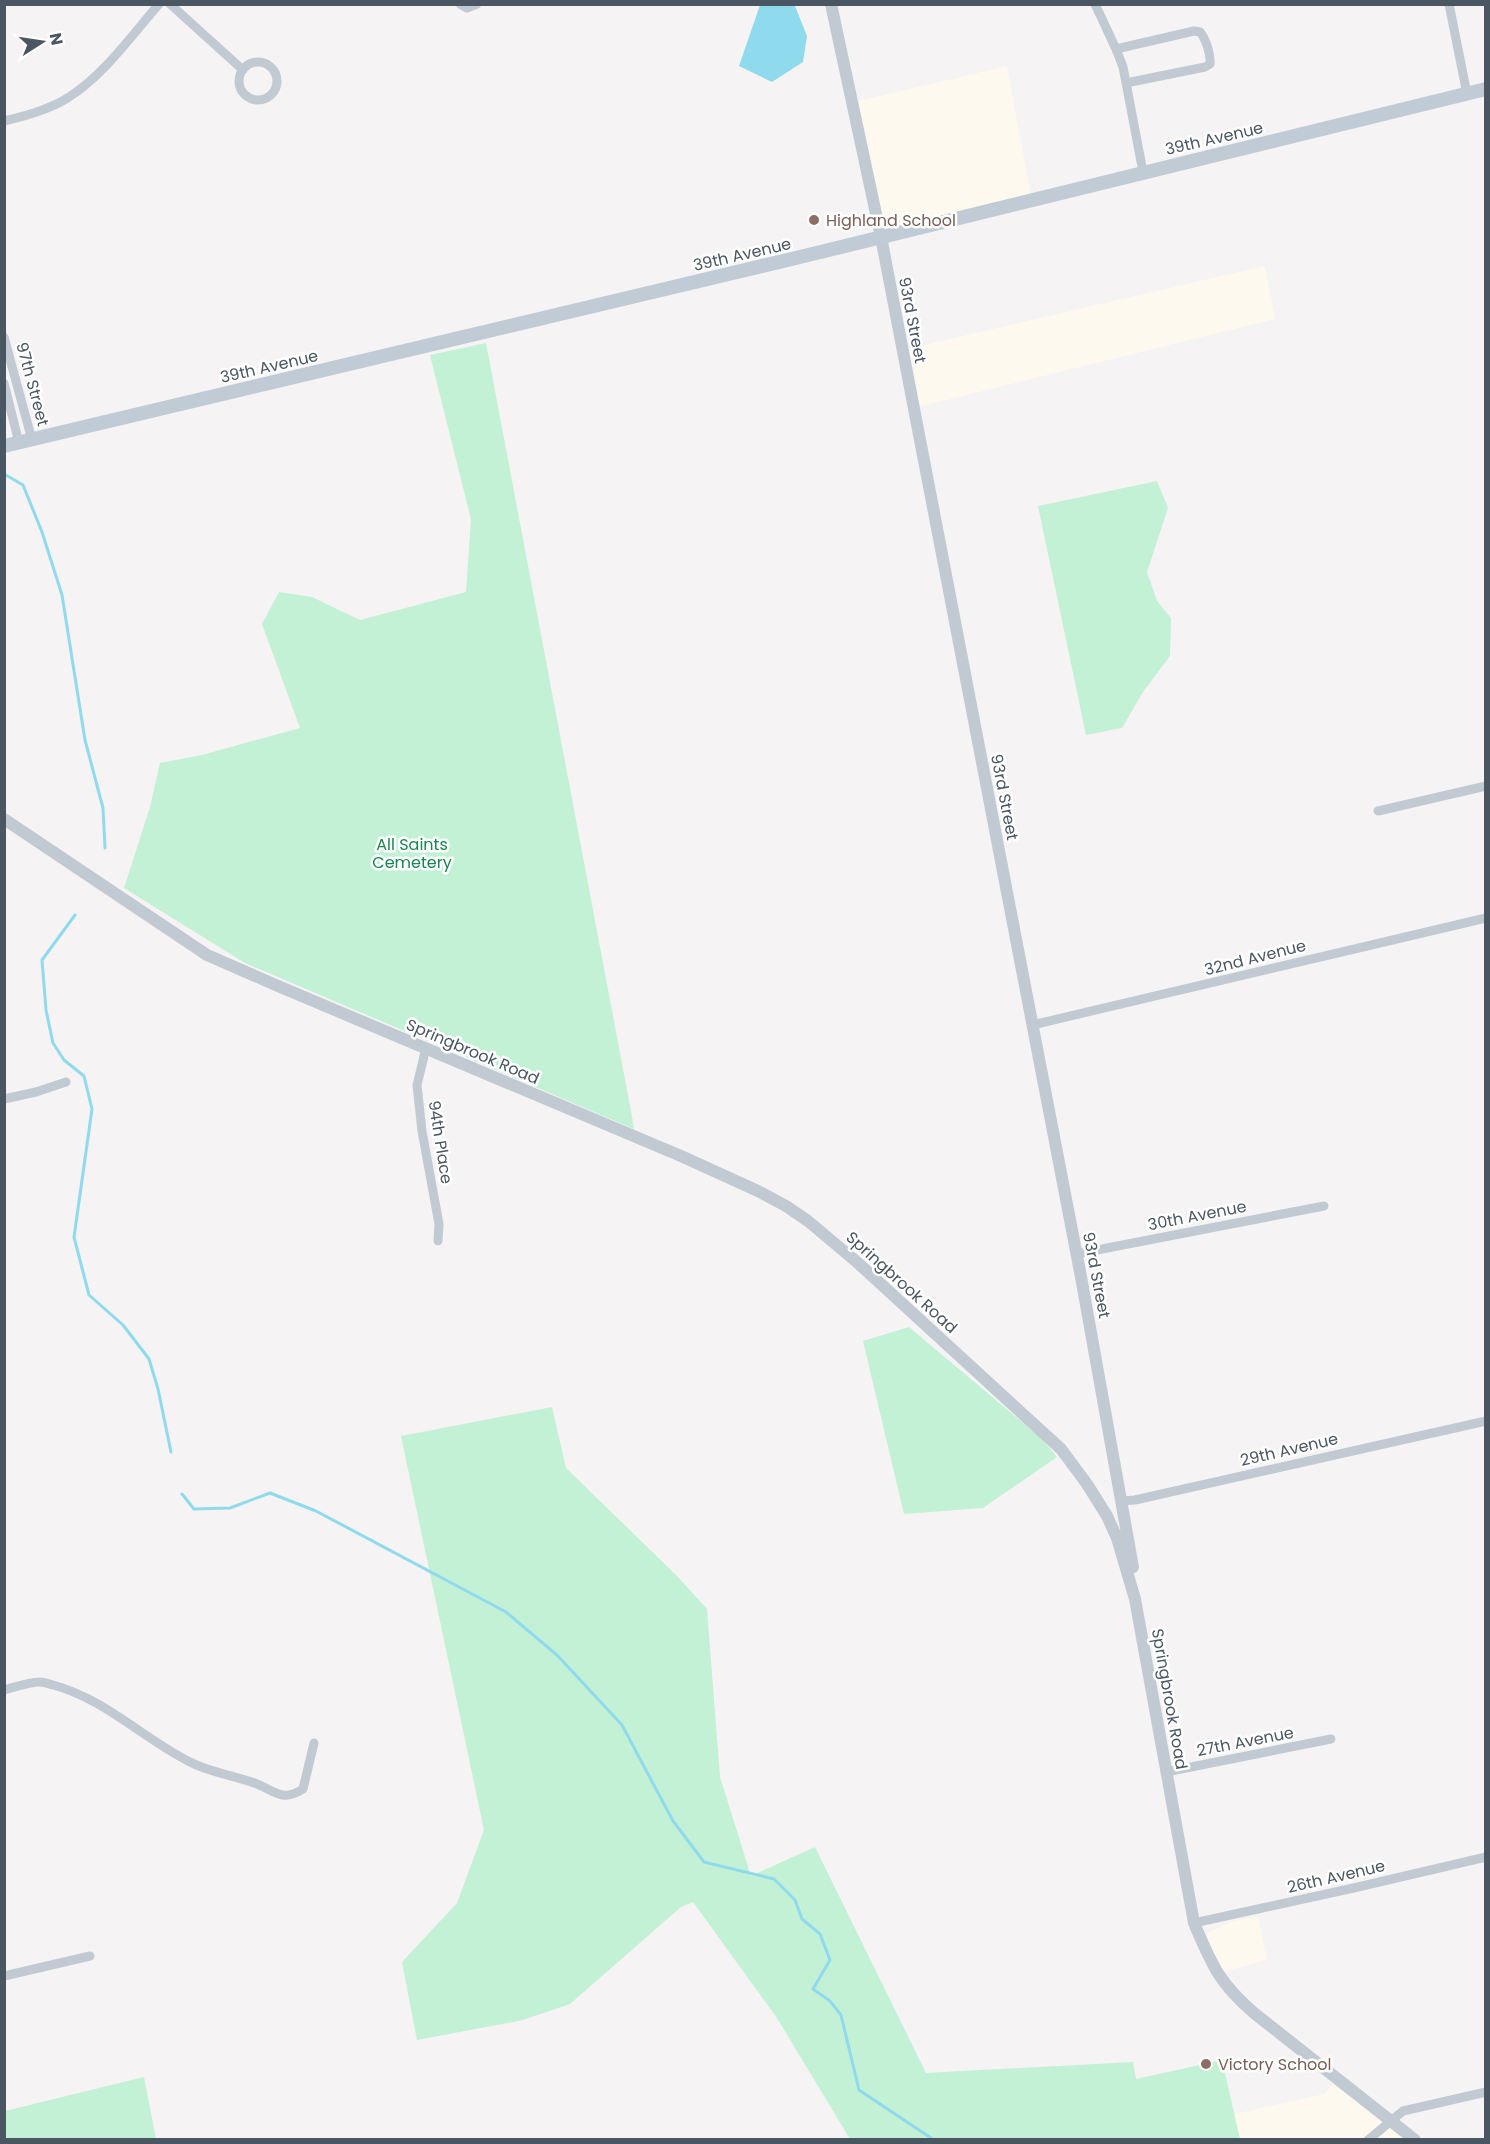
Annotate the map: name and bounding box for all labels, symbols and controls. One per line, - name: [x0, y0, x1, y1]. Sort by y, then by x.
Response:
- north arrow: [12, 12, 72, 72]
- text: N: [44, 31, 69, 47]
- street label: 39th Avenue: [1163, 116, 1265, 161]
- place label: Highland School: [826, 209, 956, 232]
- marker: Highland School: [807, 213, 821, 227]
- street label: 39th Avenue: [691, 232, 793, 277]
- street label: 93rd Street: [893, 275, 932, 365]
- street label: 97th Street: [10, 340, 55, 429]
- street label: 39th Avenue: [218, 344, 320, 389]
- street label: 93rd Street: [985, 752, 1024, 842]
- park label: All Saints Cemetery: [372, 833, 452, 874]
- street label: 32nd Avenue: [1202, 934, 1308, 981]
- street label: Springbrook Road: [403, 1013, 543, 1090]
- street label: 94th Place: [423, 1099, 458, 1185]
- street label: 30th Avenue: [1146, 1195, 1248, 1236]
- street label: Springbrook Road: [841, 1226, 962, 1339]
- street label: 93rd Street: [1077, 1230, 1116, 1320]
- street label: 29th Avenue: [1238, 1427, 1340, 1472]
- street label: Springbrook Road: [1146, 1627, 1193, 1771]
- street label: 27th Avenue: [1195, 1721, 1296, 1762]
- street label: 26th Avenue: [1285, 1854, 1387, 1899]
- place label: Victory School: [1218, 2053, 1332, 2076]
- marker: Victory School: [1199, 2057, 1213, 2071]

